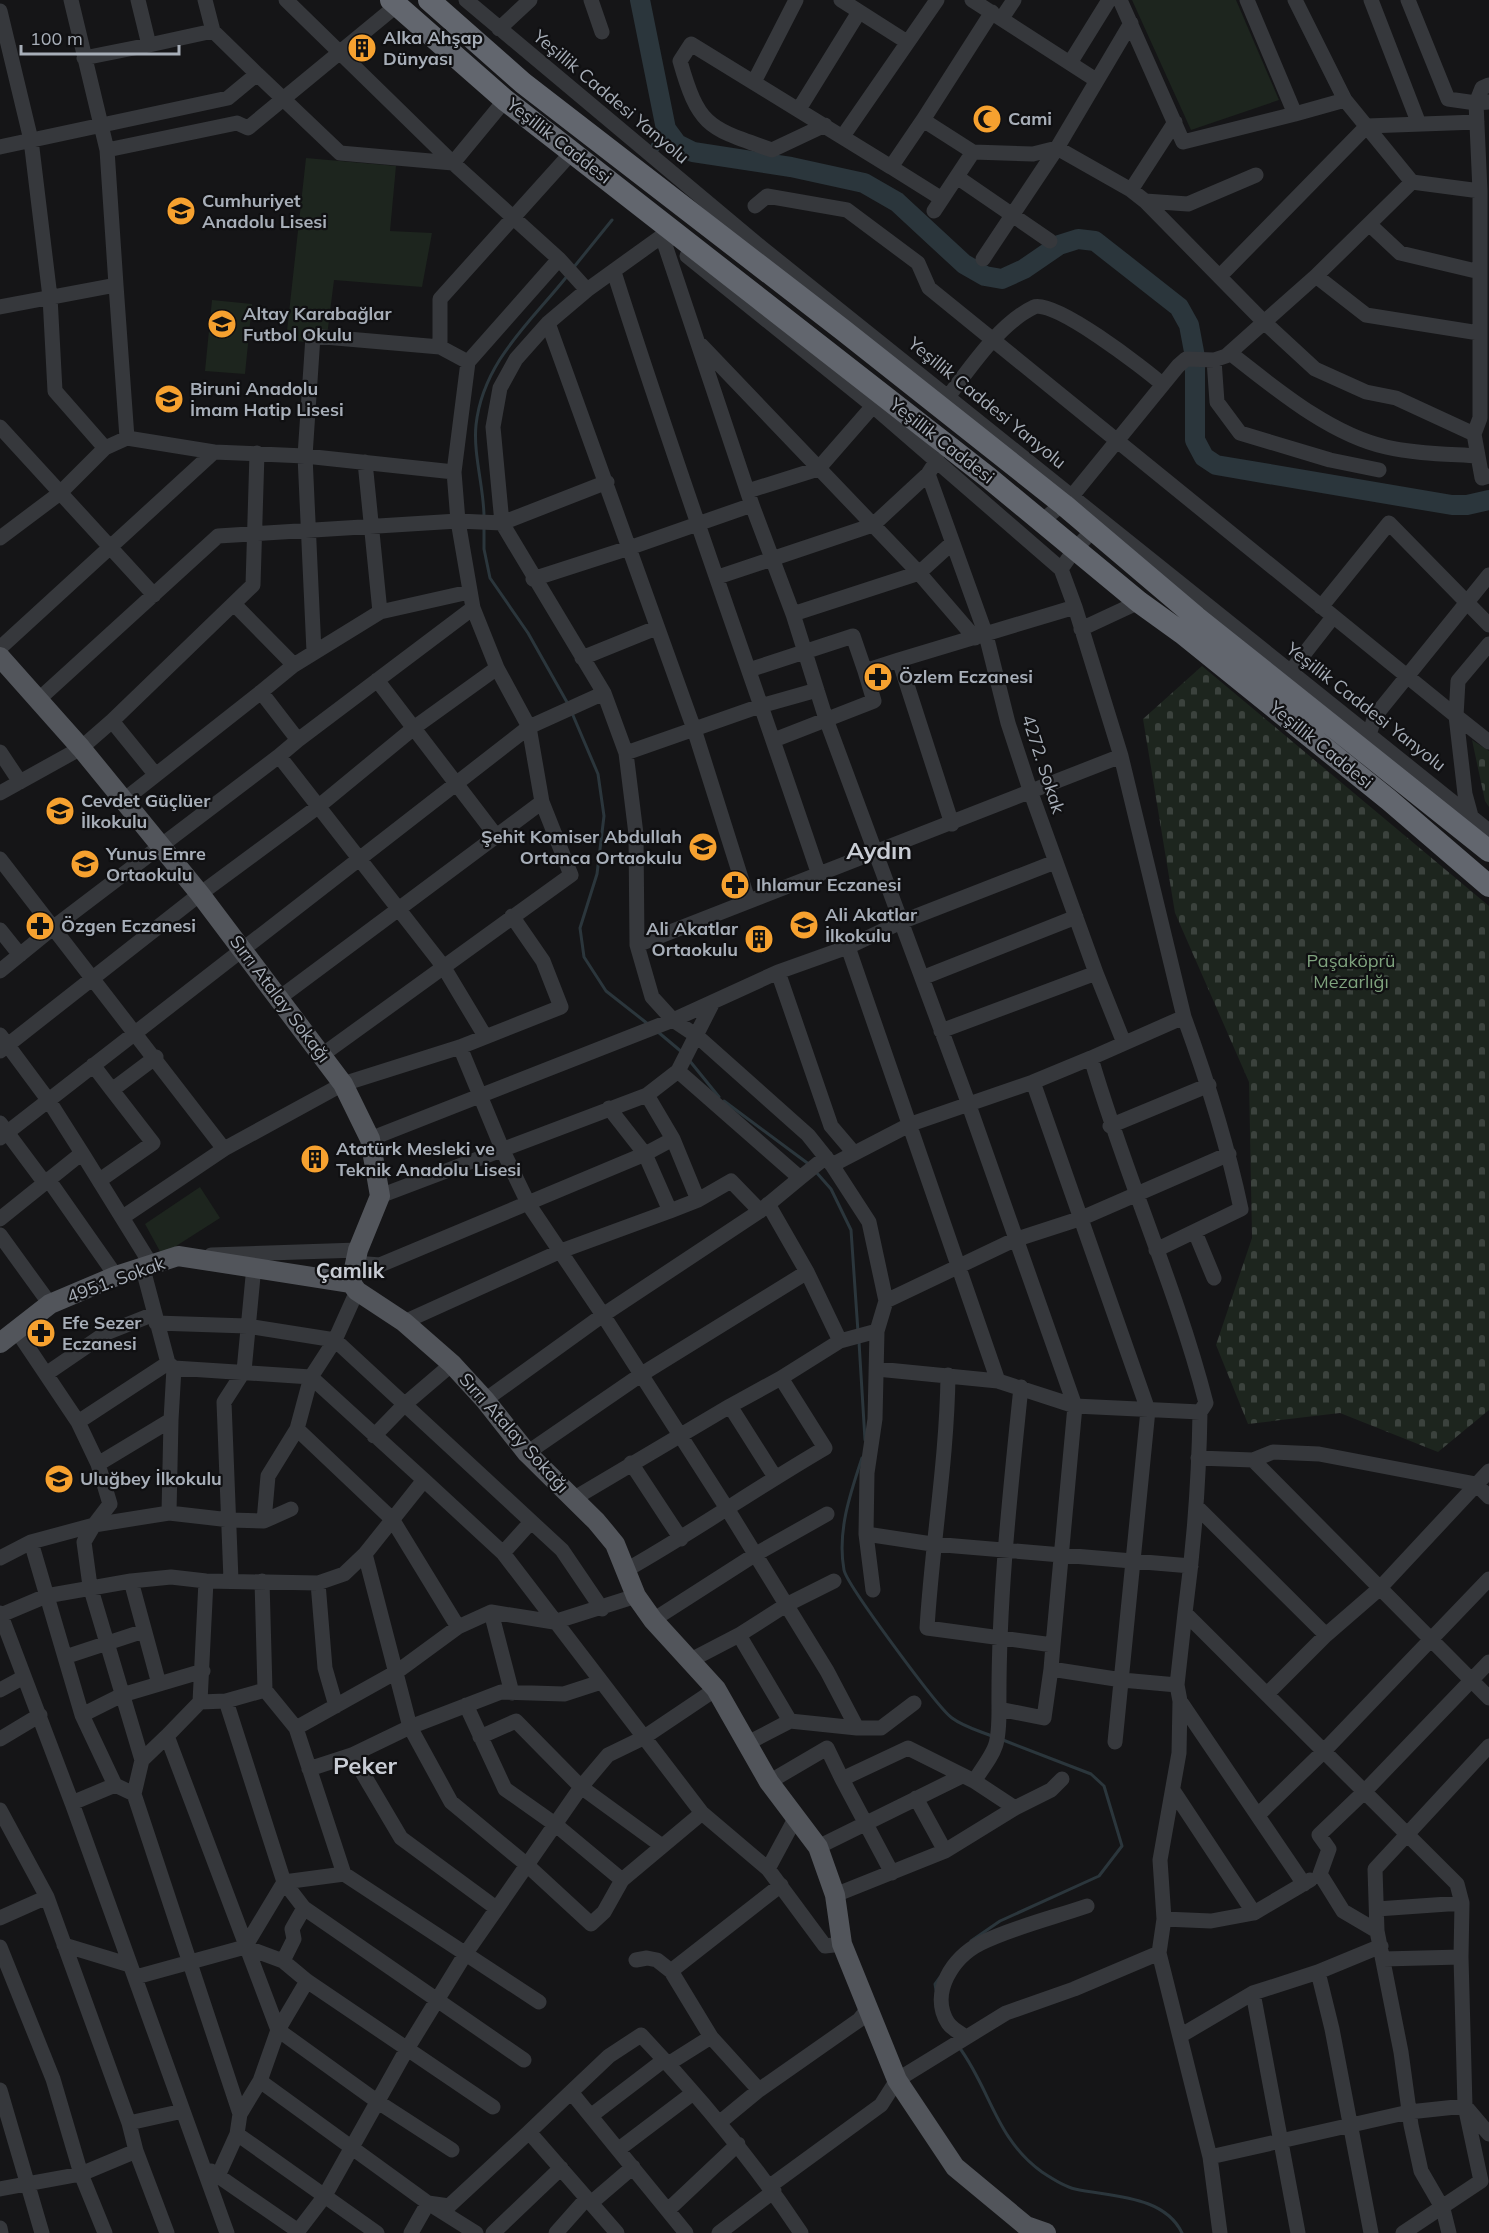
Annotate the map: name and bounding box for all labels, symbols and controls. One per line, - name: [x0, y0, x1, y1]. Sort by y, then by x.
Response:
- scale bar: [21, 18, 178, 56]
- place label: Alka Ahşap Dünyası: [383, 26, 483, 70]
- street label: Yeşillik Caddesi Yanyolu: [529, 26, 693, 168]
- text: 100 m: [30, 27, 83, 50]
- building icon: Alka Ahşap Dünyası: [346, 32, 378, 64]
- street label: Yeşillik Caddesi: [502, 93, 616, 189]
- mosque icon: Cami: [971, 103, 1003, 135]
- place label: Cami: [1008, 107, 1052, 130]
- place label: Cumhuriyet Anadolu Lisesi: [202, 189, 327, 233]
- school or university icon: Cumhuriyet Anadolu Lisesi: [165, 195, 197, 227]
- place label: Altay Karabağlar Futbol Okulu: [243, 302, 392, 346]
- school or university icon: Altay Karabağlar Futbol Okulu: [206, 308, 238, 340]
- street label: Yeşillik Caddesi Yanyolu: [904, 333, 1070, 473]
- place label: Biruni Anadolu İmam Hatip Lisesi: [190, 377, 344, 421]
- school or university icon: Biruni Anadolu İmam Hatip Lisesi: [153, 383, 185, 415]
- street label: Yeşillik Caddesi: [885, 393, 999, 489]
- street label: Yeşillik Caddesi Yanyolu: [1282, 638, 1450, 776]
- pharmacy icon: Özlem Eczanesi: [862, 661, 894, 693]
- place label: Özlem Eczanesi: [899, 665, 1033, 688]
- street label: Yeşillik Caddesi: [1265, 697, 1377, 793]
- street label: 4272. Sokak: [1017, 711, 1071, 817]
- place label: Cevdet Güçlüer İlkokulu: [81, 789, 211, 833]
- school or university icon: Cevdet Güçlüer İlkokulu: [44, 795, 76, 827]
- place label: Şehit Komiser Abdullah Ortanca Ortaokulu: [481, 825, 682, 869]
- school or university icon: Şehit Komiser Abdullah Ortanca Ortaokulu: [687, 831, 719, 863]
- district label: Aydın: [846, 835, 912, 865]
- place label: Yunus Emre Ortaokulu: [105, 842, 206, 886]
- school or university icon: Yunus Emre Ortaokulu: [69, 848, 101, 880]
- pharmacy icon: Ihlamur Eczanesi: [719, 869, 751, 901]
- place label: Ihlamur Eczanesi: [756, 873, 901, 896]
- place label: Ali Akatlar İlkokulu: [825, 903, 918, 947]
- school or university icon: Ali Akatlar İlkokulu: [788, 909, 820, 941]
- pharmacy icon: Özgen Eczanesi: [24, 910, 56, 942]
- place label: Özgen Eczanesi: [61, 914, 196, 937]
- place label: Ali Akatlar Ortaokulu: [646, 917, 739, 961]
- building icon: Ali Akatlar Ortaokulu: [743, 923, 775, 955]
- street label: Sırrı Atalay Sokağı: [225, 930, 336, 1067]
- park label: Paşaköprü Mezarlığı: [1307, 949, 1395, 993]
- place label: Atatürk Mesleki ve Teknik Anadolu Lisesi: [336, 1137, 521, 1181]
- building icon: Atatürk Mesleki ve Teknik Anadolu Lisesi: [299, 1143, 331, 1175]
- street label: 4951. Sokak: [64, 1251, 169, 1308]
- district label: Çamlık: [316, 1257, 385, 1283]
- place label: Efe Sezer Eczanesi: [62, 1311, 142, 1355]
- pharmacy icon: Efe Sezer Eczanesi: [25, 1317, 57, 1349]
- street label: Sırrı Atalay Sokağı: [454, 1368, 574, 1497]
- school or university icon: Uluğbey İlkokulu: [43, 1463, 75, 1495]
- place label: Uluğbey İlkokulu: [80, 1467, 222, 1490]
- district label: Peker: [333, 1750, 398, 1780]

